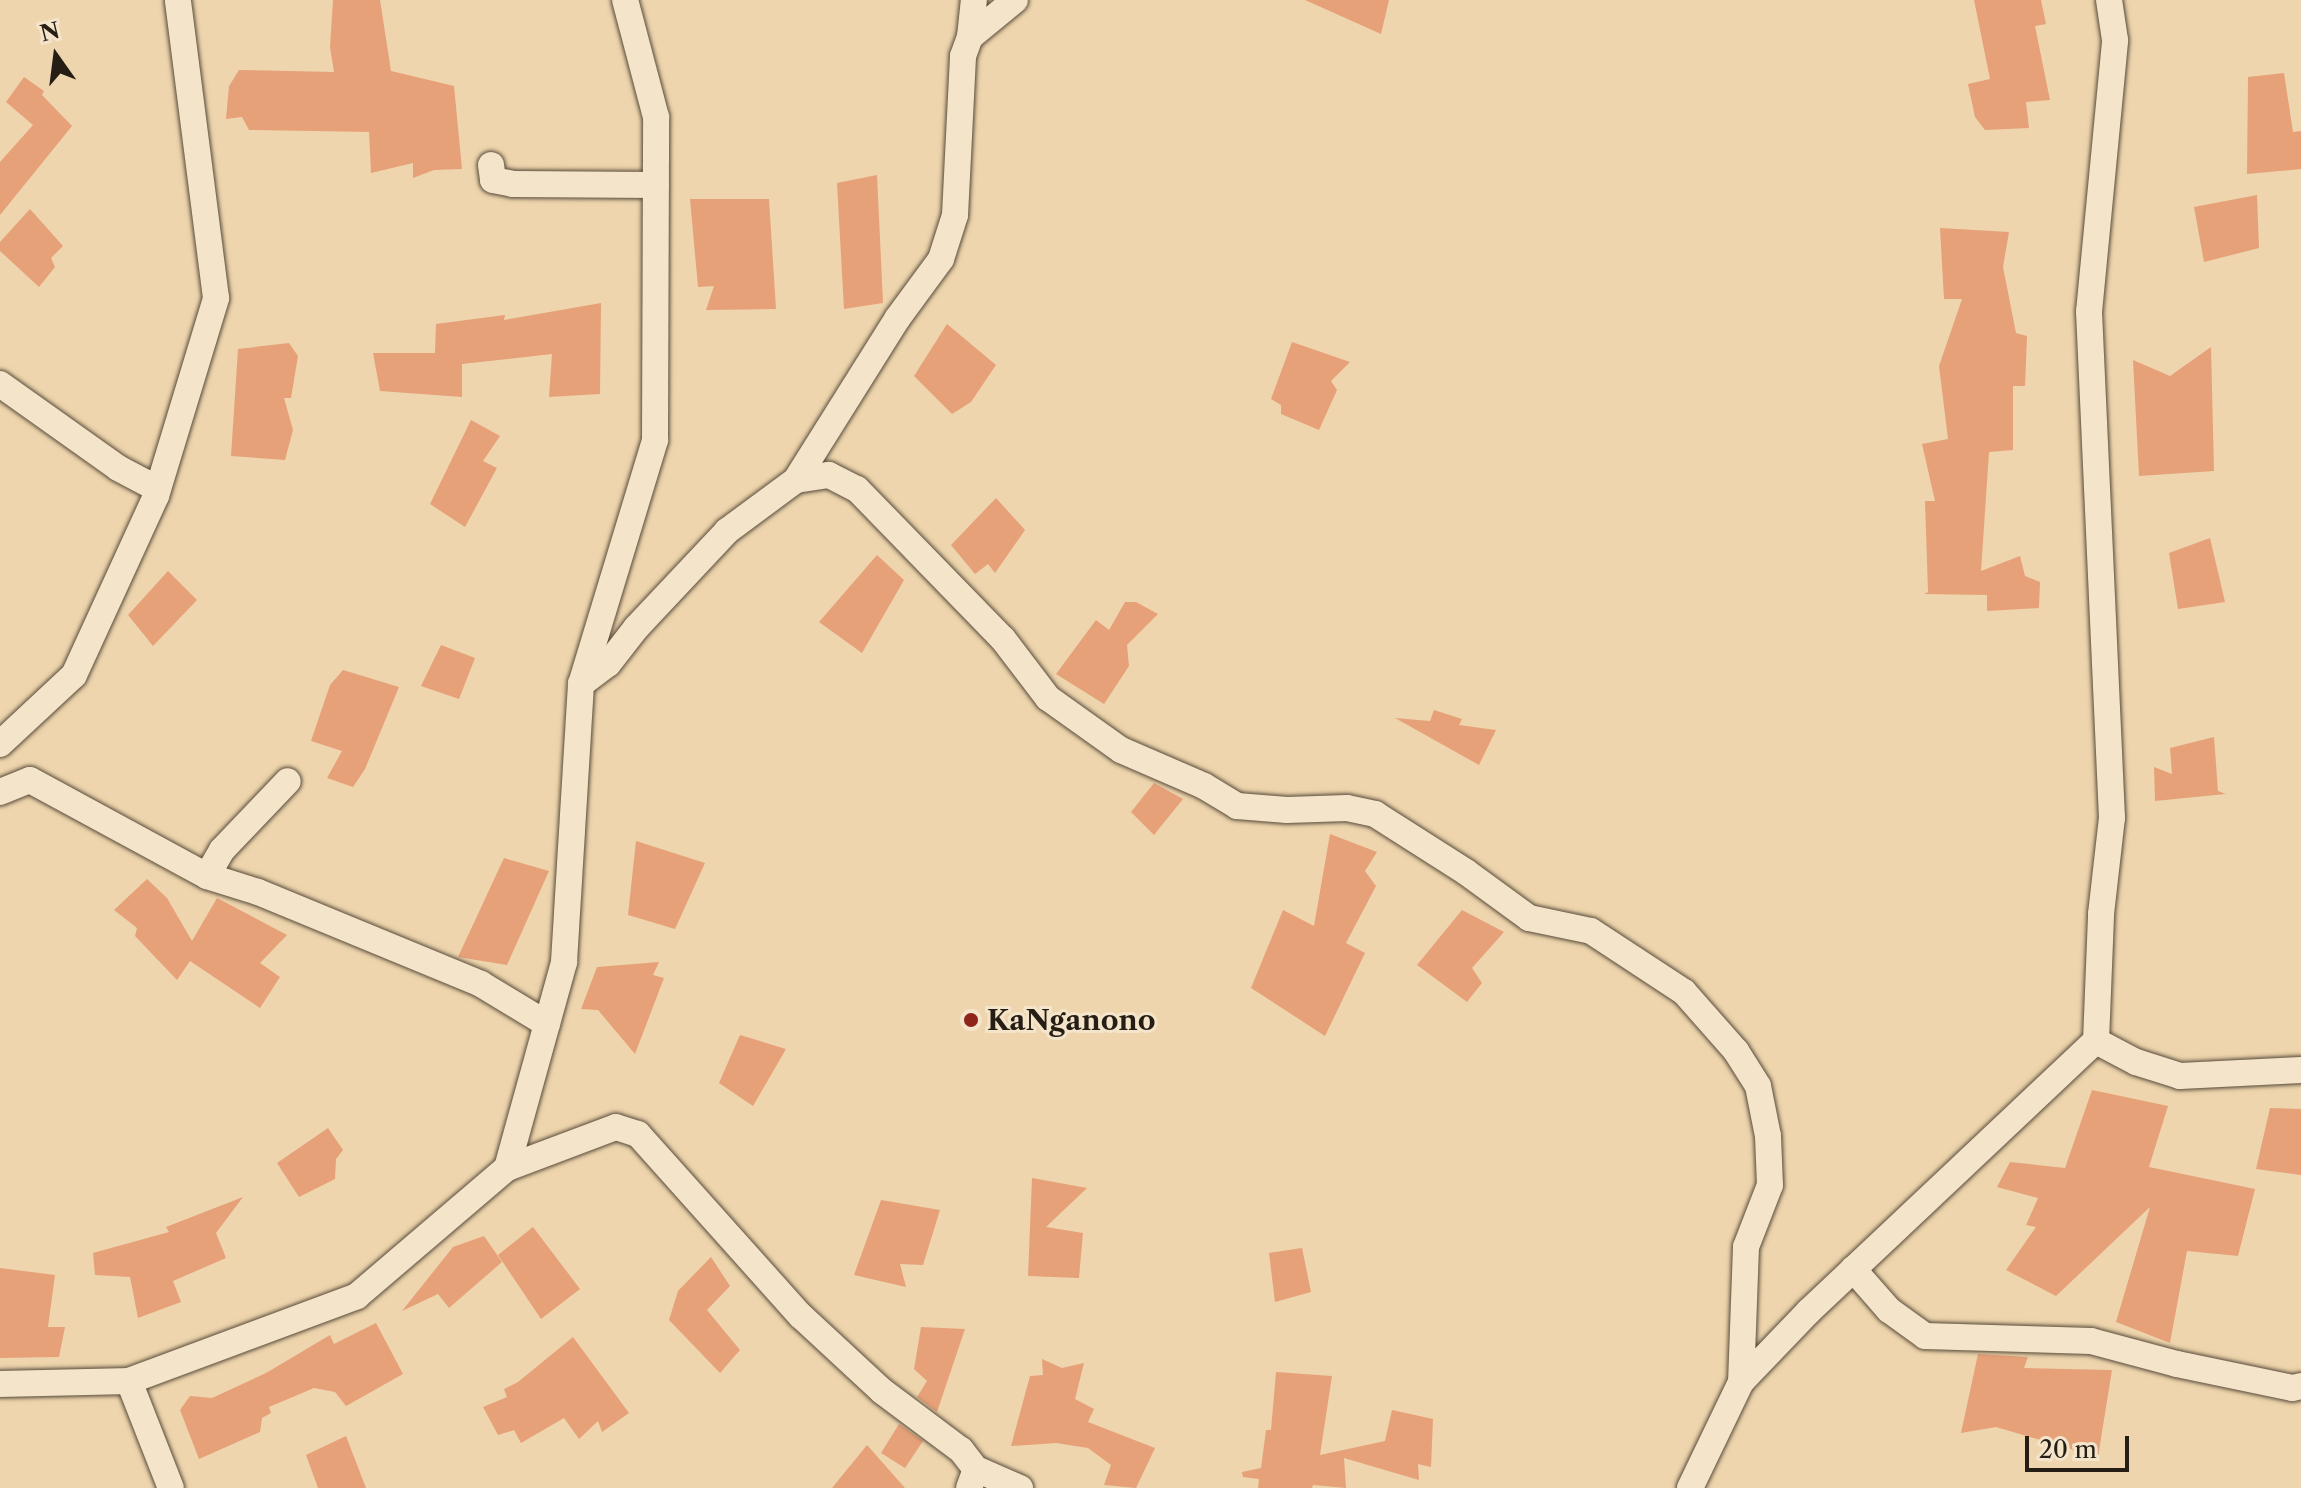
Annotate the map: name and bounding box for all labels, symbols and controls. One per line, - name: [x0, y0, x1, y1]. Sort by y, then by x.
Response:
- north arrow: [16, 16, 96, 96]
- text: N: [38, 17, 63, 48]
- place label: KaNganono: [987, 1003, 1155, 1037]
- marker: KaNganono: [962, 1011, 980, 1029]
- scale bar: [2029, 1420, 2133, 1470]
- text: 20 m: [2039, 1435, 2097, 1464]

